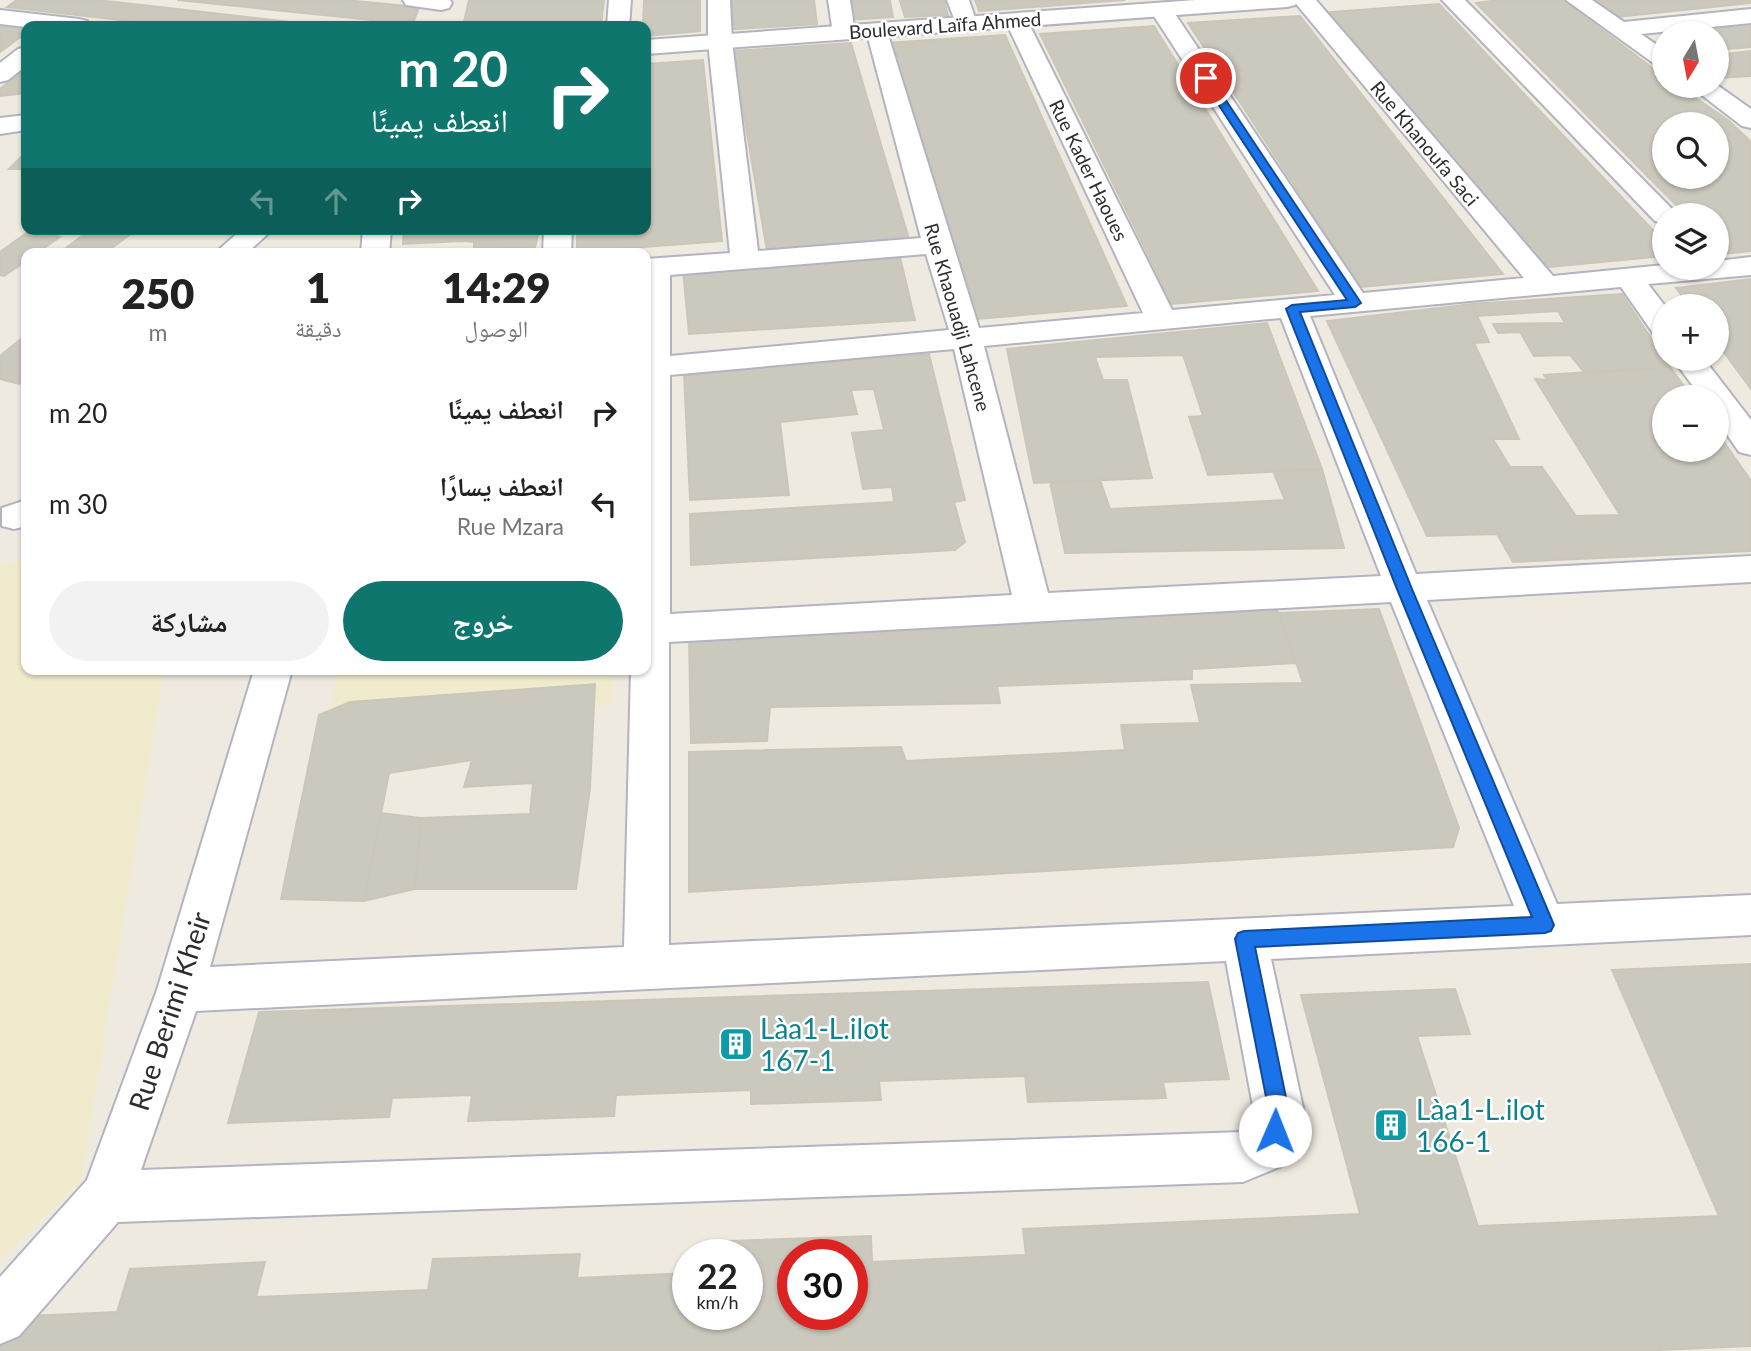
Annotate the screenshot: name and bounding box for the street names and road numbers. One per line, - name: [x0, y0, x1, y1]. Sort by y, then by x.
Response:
- street label: Boulevard Laïfa Ahmed: [848, 7, 1042, 43]
- street label: Rue Khanoufa Saci: [1366, 76, 1484, 210]
- street label: Rue Kader Haoues: [1045, 96, 1133, 244]
- street label: Rue Khaouadji Lahcene: [920, 220, 996, 414]
- street label: Rue Berimi Kheir: [121, 907, 217, 1115]

